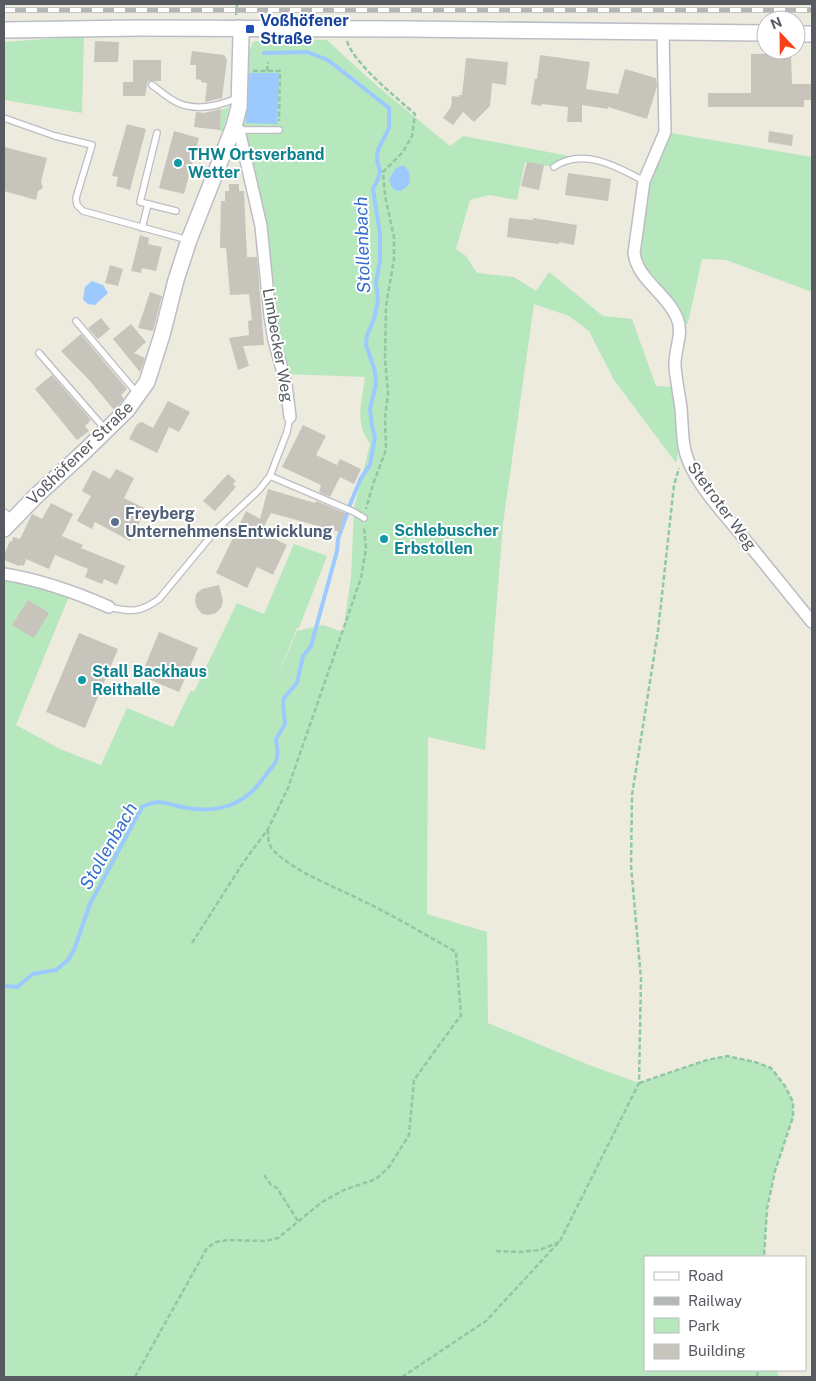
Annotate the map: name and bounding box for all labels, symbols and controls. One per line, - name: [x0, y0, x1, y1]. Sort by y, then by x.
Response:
- north arrow: [756, 10, 806, 60]
- place label: Voßhöfener Straße: [260, 11, 349, 48]
- text: N: [768, 13, 784, 32]
- marker: Voßhöfener Straße: [244, 23, 256, 35]
- place label: THW Ortsverband Wetter: [188, 145, 325, 182]
- marker: THW Ortsverband Wetter: [172, 157, 184, 169]
- water label: Stollenbach: [350, 196, 374, 294]
- street label: Limbecker Weg: [259, 287, 297, 403]
- street label: Voßhöfener Straße: [23, 397, 137, 509]
- street label: Stetroter Weg: [684, 458, 760, 554]
- place label: Freyberg UnternehmensEntwicklung: [125, 504, 333, 541]
- marker: Freyberg UnternehmensEntwicklung: [109, 516, 121, 528]
- place label: Schlebuscher Erbstollen: [394, 521, 499, 558]
- marker: Schlebuscher Erbstollen: [378, 533, 390, 545]
- place label: Stall Backhaus Reithalle: [92, 662, 207, 699]
- marker: Stall Backhaus Reithalle: [76, 674, 88, 686]
- water label: Stollenbach: [75, 799, 141, 893]
- legend: [644, 1256, 806, 1371]
- text: Road: [688, 1267, 724, 1284]
- text: Railway: [688, 1292, 742, 1309]
- text: Park: [688, 1317, 720, 1334]
- text: Building: [688, 1342, 746, 1359]

